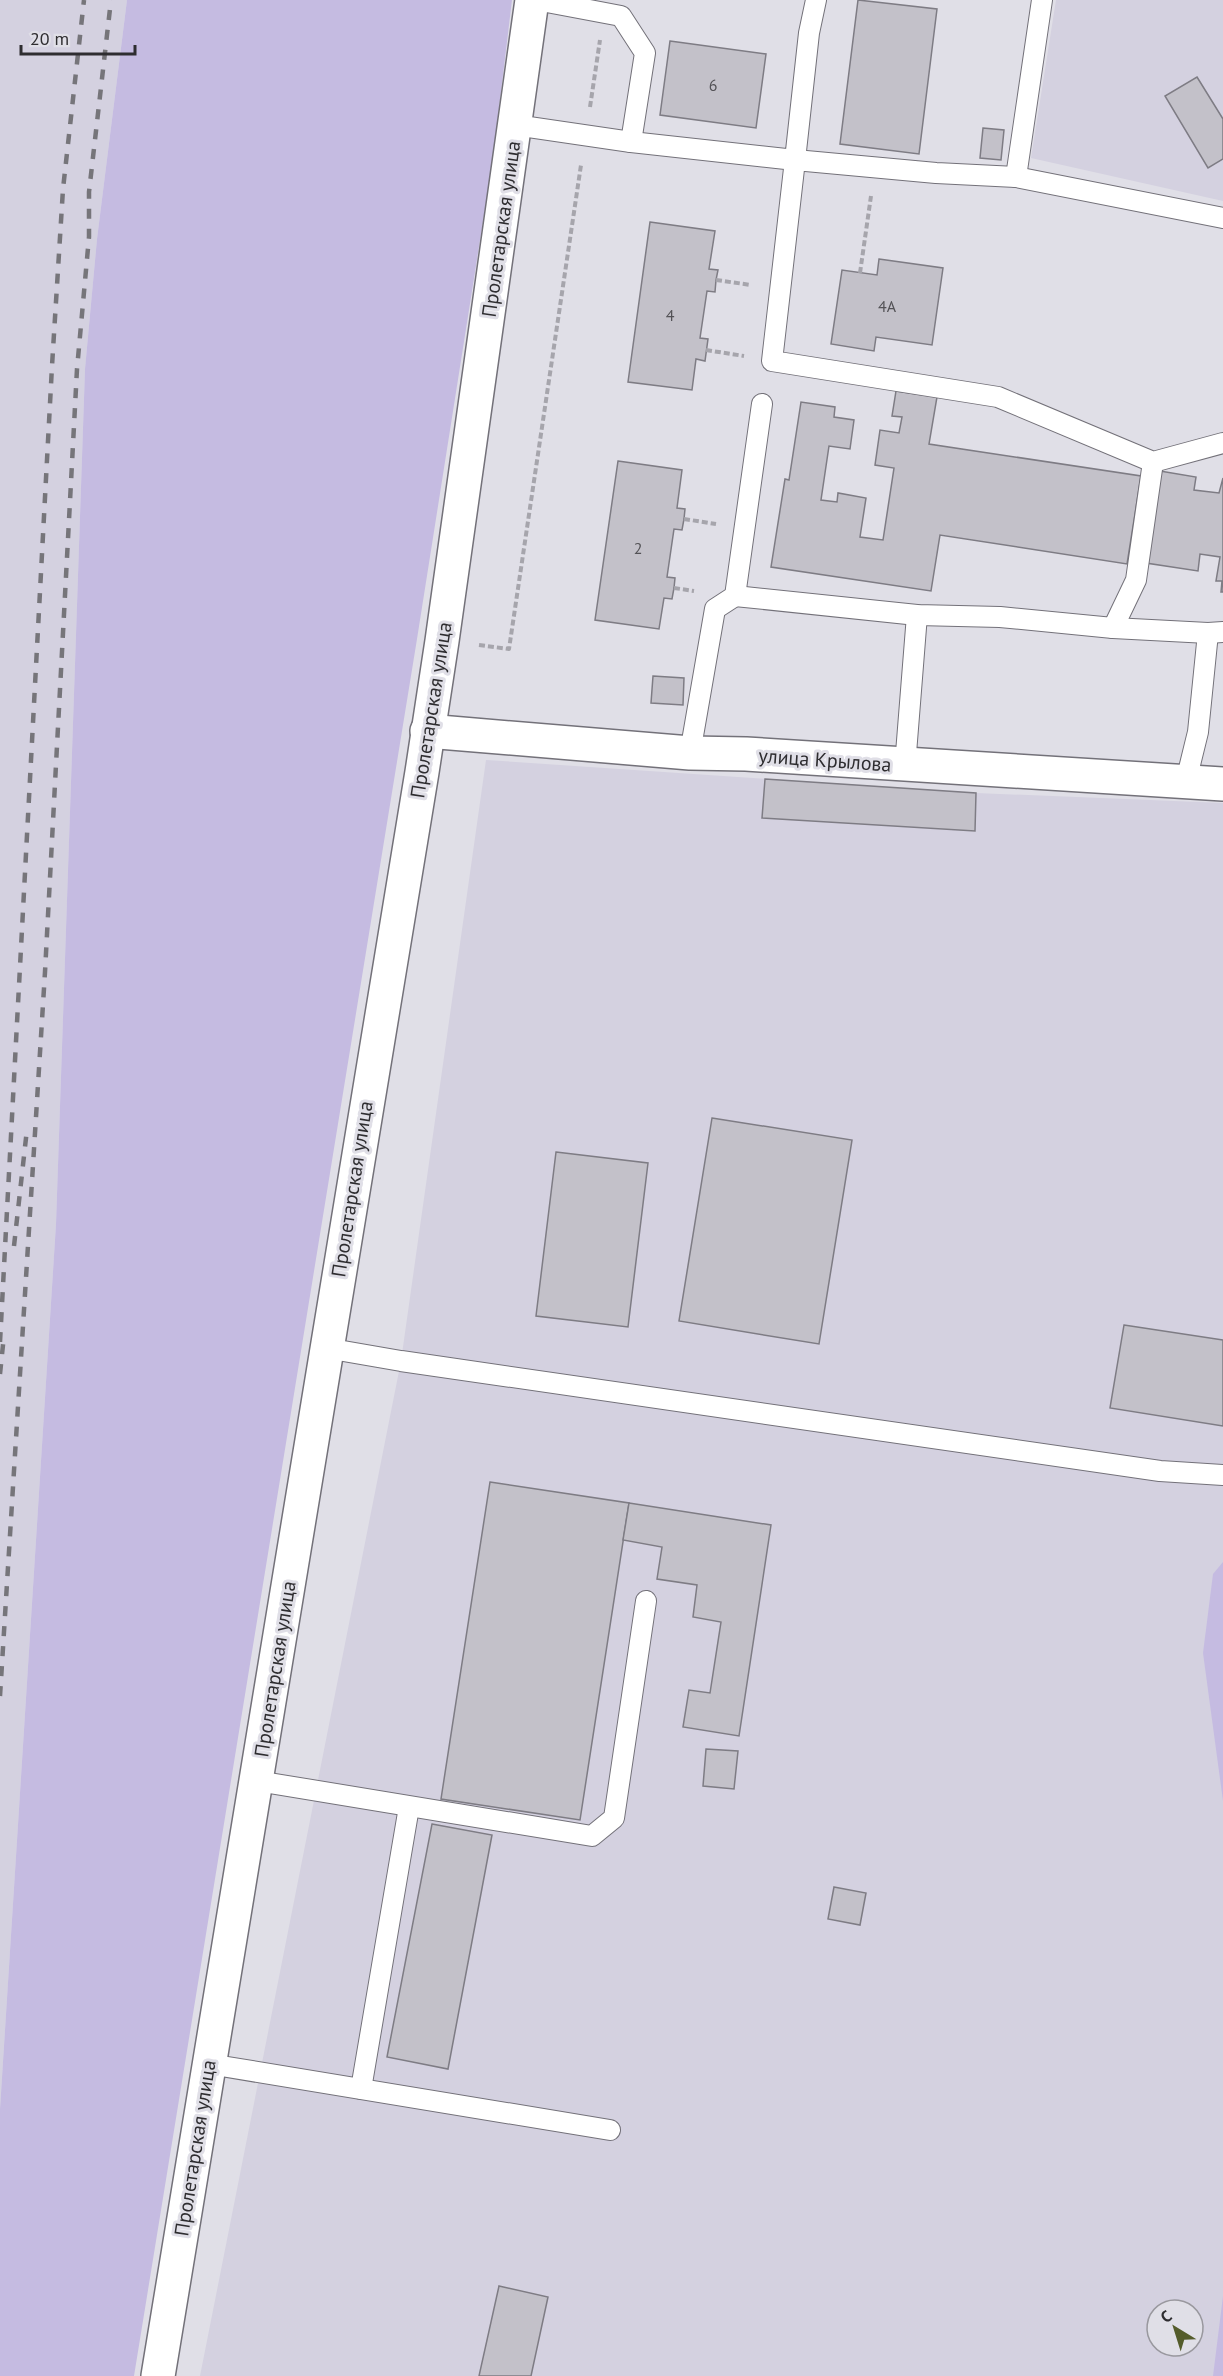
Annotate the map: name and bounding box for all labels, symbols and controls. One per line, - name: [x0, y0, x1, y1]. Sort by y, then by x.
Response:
- scale bar: [21, 18, 135, 56]
- text: 20 m: [30, 27, 69, 50]
- house number: 6: [709, 75, 717, 95]
- street label: Пролетарская улица: [476, 139, 526, 319]
- house number: 4А: [878, 296, 897, 316]
- house number: 4: [666, 305, 675, 325]
- house number: 2: [634, 538, 642, 558]
- street label: Пролетарская улица: [404, 620, 458, 800]
- street label: улица Крылова: [758, 742, 892, 778]
- street label: Пролетарская улица: [325, 1099, 379, 1279]
- street label: Пролетарская улица: [248, 1579, 302, 1759]
- street label: Пролетарская улица: [168, 2058, 222, 2238]
- north arrow: [1145, 2298, 1205, 2358]
- text: С: [1156, 2306, 1175, 2327]

